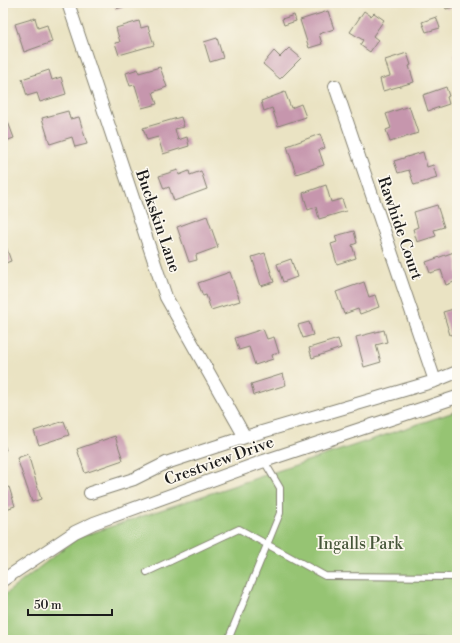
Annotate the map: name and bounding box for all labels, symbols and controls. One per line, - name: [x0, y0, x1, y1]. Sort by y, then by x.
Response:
- street label: Buckskin Lane: [131, 166, 185, 275]
- street label: Rawhide Court: [373, 174, 427, 283]
- street label: Crestview Drive: [162, 432, 276, 490]
- park label: Ingalls Park: [317, 534, 404, 554]
- scale bar: [28, 591, 112, 617]
- text: 50 m: [34, 598, 62, 613]

